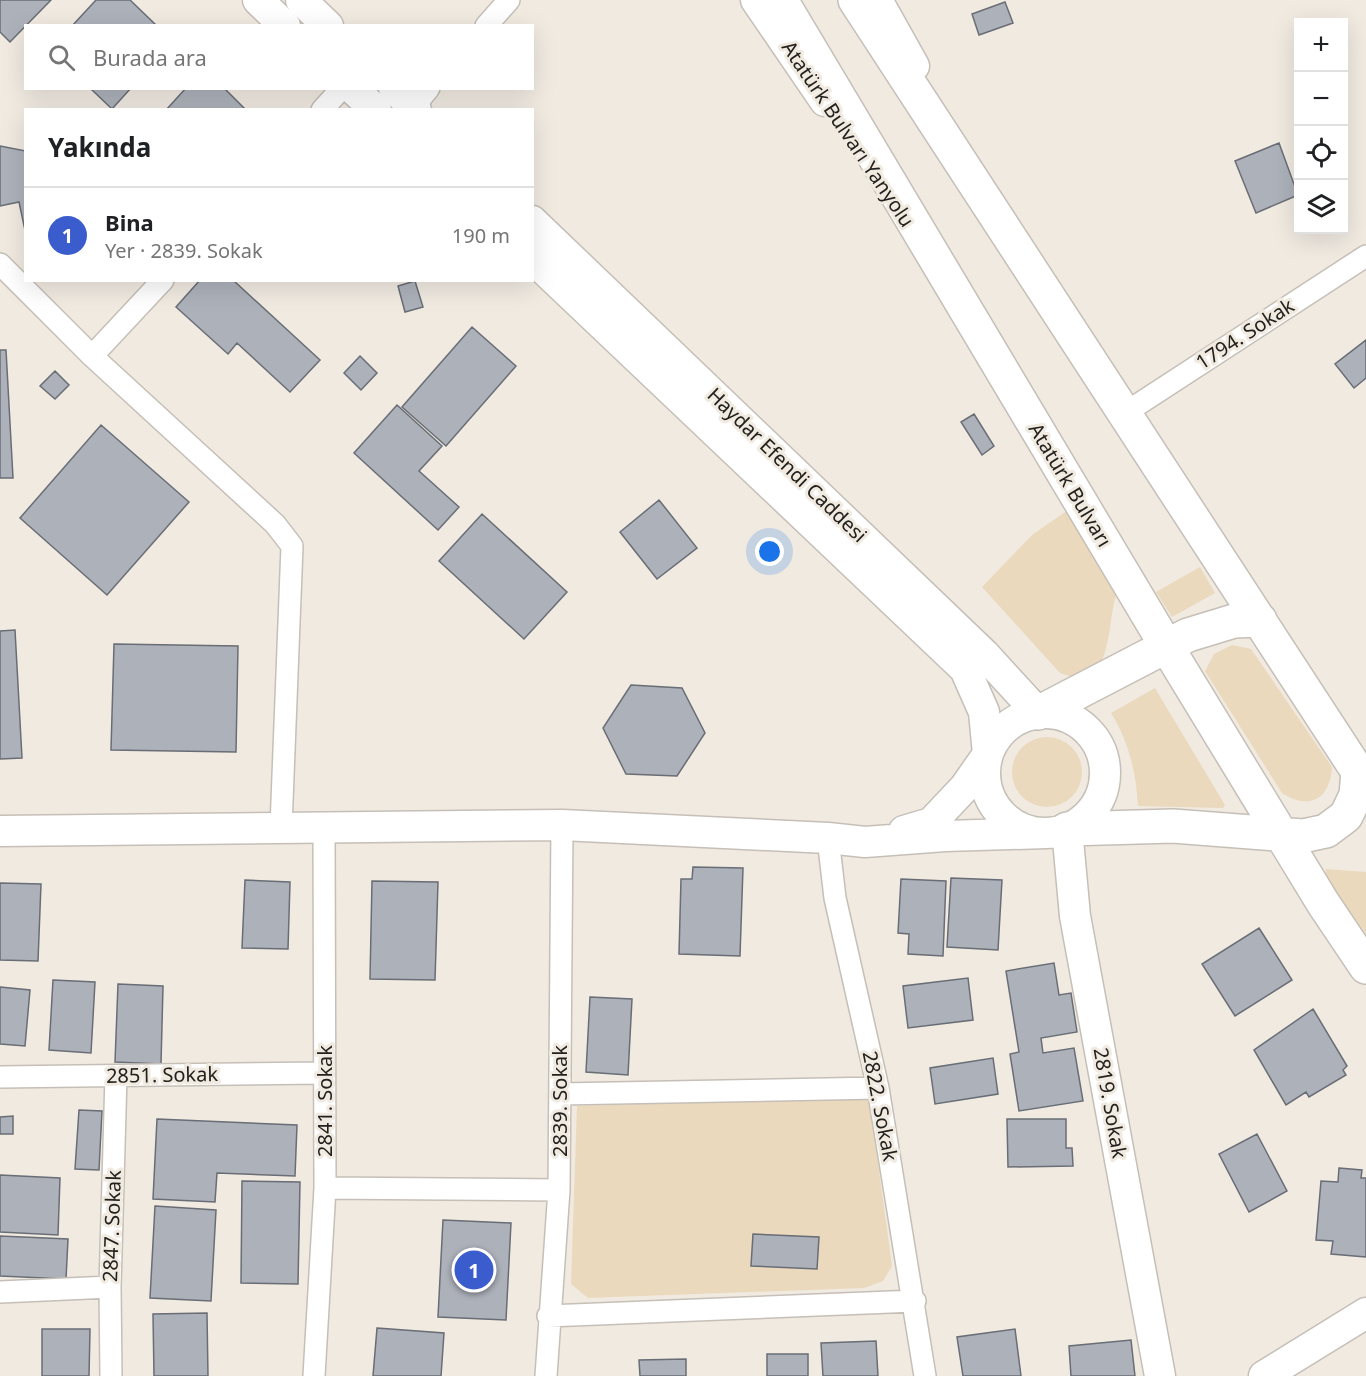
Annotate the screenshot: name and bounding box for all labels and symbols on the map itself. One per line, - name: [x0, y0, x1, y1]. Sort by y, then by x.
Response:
- street label: Atatürk Bulvarı Yanyolu: [776, 35, 921, 232]
- street label: 1794. Sokak: [1190, 292, 1299, 375]
- street label: Haydar Efendi Caddesi: [702, 381, 873, 548]
- street label: Atatürk Bulvarı: [1023, 418, 1118, 552]
- your location: [755, 537, 784, 566]
- street label: 2841. Sokak: [311, 1045, 338, 1157]
- street label: 2839. Sokak: [546, 1045, 573, 1157]
- street label: 2819. Sokak: [1087, 1045, 1134, 1161]
- street label: 2822. Sokak: [857, 1048, 904, 1164]
- street label: 2851. Sokak: [106, 1060, 219, 1089]
- street label: 2847. Sokak: [96, 1169, 127, 1282]
- pin: 1: [454, 1248, 494, 1292]

